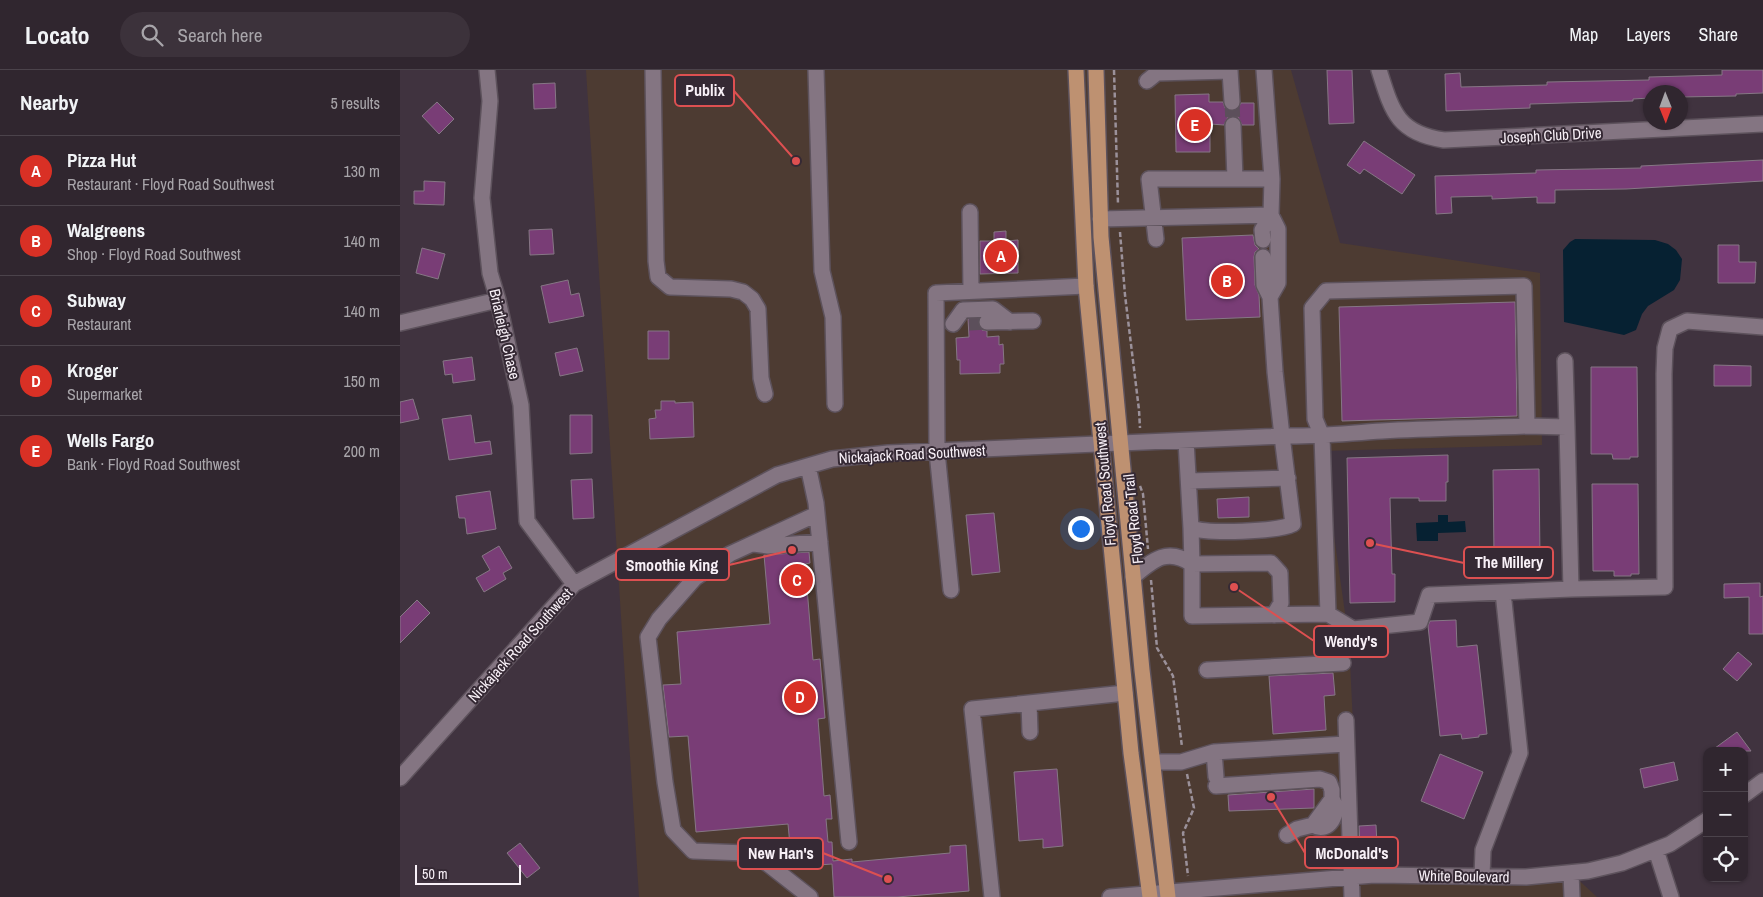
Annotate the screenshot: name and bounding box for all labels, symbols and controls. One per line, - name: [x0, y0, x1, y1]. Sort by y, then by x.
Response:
- search box: [120, 12, 470, 57]
- text: Locato: [25, 19, 90, 51]
- icon: search: [138, 21, 166, 49]
- text: Search here: [178, 22, 262, 48]
- text: Map: [1570, 22, 1598, 47]
- text: Layers: [1626, 22, 1671, 47]
- text: Share: [1699, 22, 1738, 47]
- callout: Publix: [675, 75, 734, 106]
- text: Publix: [685, 79, 725, 101]
- north arrow: [1643, 85, 1688, 130]
- text: Nearby: [20, 88, 78, 117]
- text: 5 results: [330, 92, 380, 114]
- pin: E: [1179, 106, 1211, 144]
- street label: Joseph Club Drive: [1500, 122, 1602, 148]
- text: Pizza Hut: [67, 147, 136, 173]
- text: A: [31, 160, 41, 182]
- text: 130 m: [344, 160, 380, 182]
- text: Restaurant · Floyd Road Southwest: [67, 173, 274, 195]
- text: Walgreens: [67, 217, 145, 243]
- text: B: [31, 230, 41, 252]
- text: 140 m: [344, 230, 380, 252]
- pin: A: [985, 237, 1017, 275]
- text: Shop · Floyd Road Southwest: [67, 243, 241, 265]
- pin: B: [1211, 262, 1243, 300]
- text: Subway: [67, 287, 126, 313]
- street label: Briarleigh Chase: [484, 287, 526, 381]
- text: C: [31, 300, 41, 322]
- text: 140 m: [344, 300, 380, 322]
- text: Restaurant: [67, 313, 131, 335]
- text: Kroger: [67, 357, 118, 383]
- text: D: [31, 370, 41, 392]
- text: 150 m: [344, 370, 380, 392]
- text: Supermarket: [67, 383, 142, 405]
- street label: Floyd Road Southwest: [1089, 421, 1121, 547]
- text: Wells Fargo: [67, 427, 154, 453]
- text: E: [32, 440, 40, 462]
- text: 200 m: [344, 440, 380, 462]
- street label: Nickajack Road Southwest: [838, 440, 987, 468]
- text: Bank · Floyd Road Southwest: [67, 453, 240, 475]
- street label: Floyd Road Trail: [1118, 473, 1148, 565]
- your location: [1068, 516, 1094, 542]
- callout: The Millery: [1464, 547, 1553, 578]
- callout: Smoothie King: [616, 549, 729, 580]
- text: The Millery: [1475, 551, 1544, 573]
- text: Smoothie King: [626, 554, 718, 576]
- pin: C: [781, 561, 813, 599]
- street label: Nickajack Road Southwest: [463, 583, 577, 707]
- callout: Wendy's: [1314, 626, 1388, 657]
- text: Wendy's: [1324, 630, 1378, 652]
- pin: D: [784, 678, 816, 716]
- map controls: [1703, 747, 1748, 882]
- button: +: [1703, 747, 1748, 792]
- button: −: [1703, 792, 1748, 837]
- callout: McDonald's: [1305, 837, 1398, 868]
- button: locate: [1703, 837, 1748, 882]
- callout: New Han's: [738, 838, 823, 869]
- text: New Han's: [748, 842, 814, 864]
- text: McDonald's: [1315, 842, 1389, 864]
- scale bar: [415, 862, 521, 885]
- text: 50 m: [422, 865, 448, 883]
- street label: White Boulevard: [1418, 865, 1510, 887]

